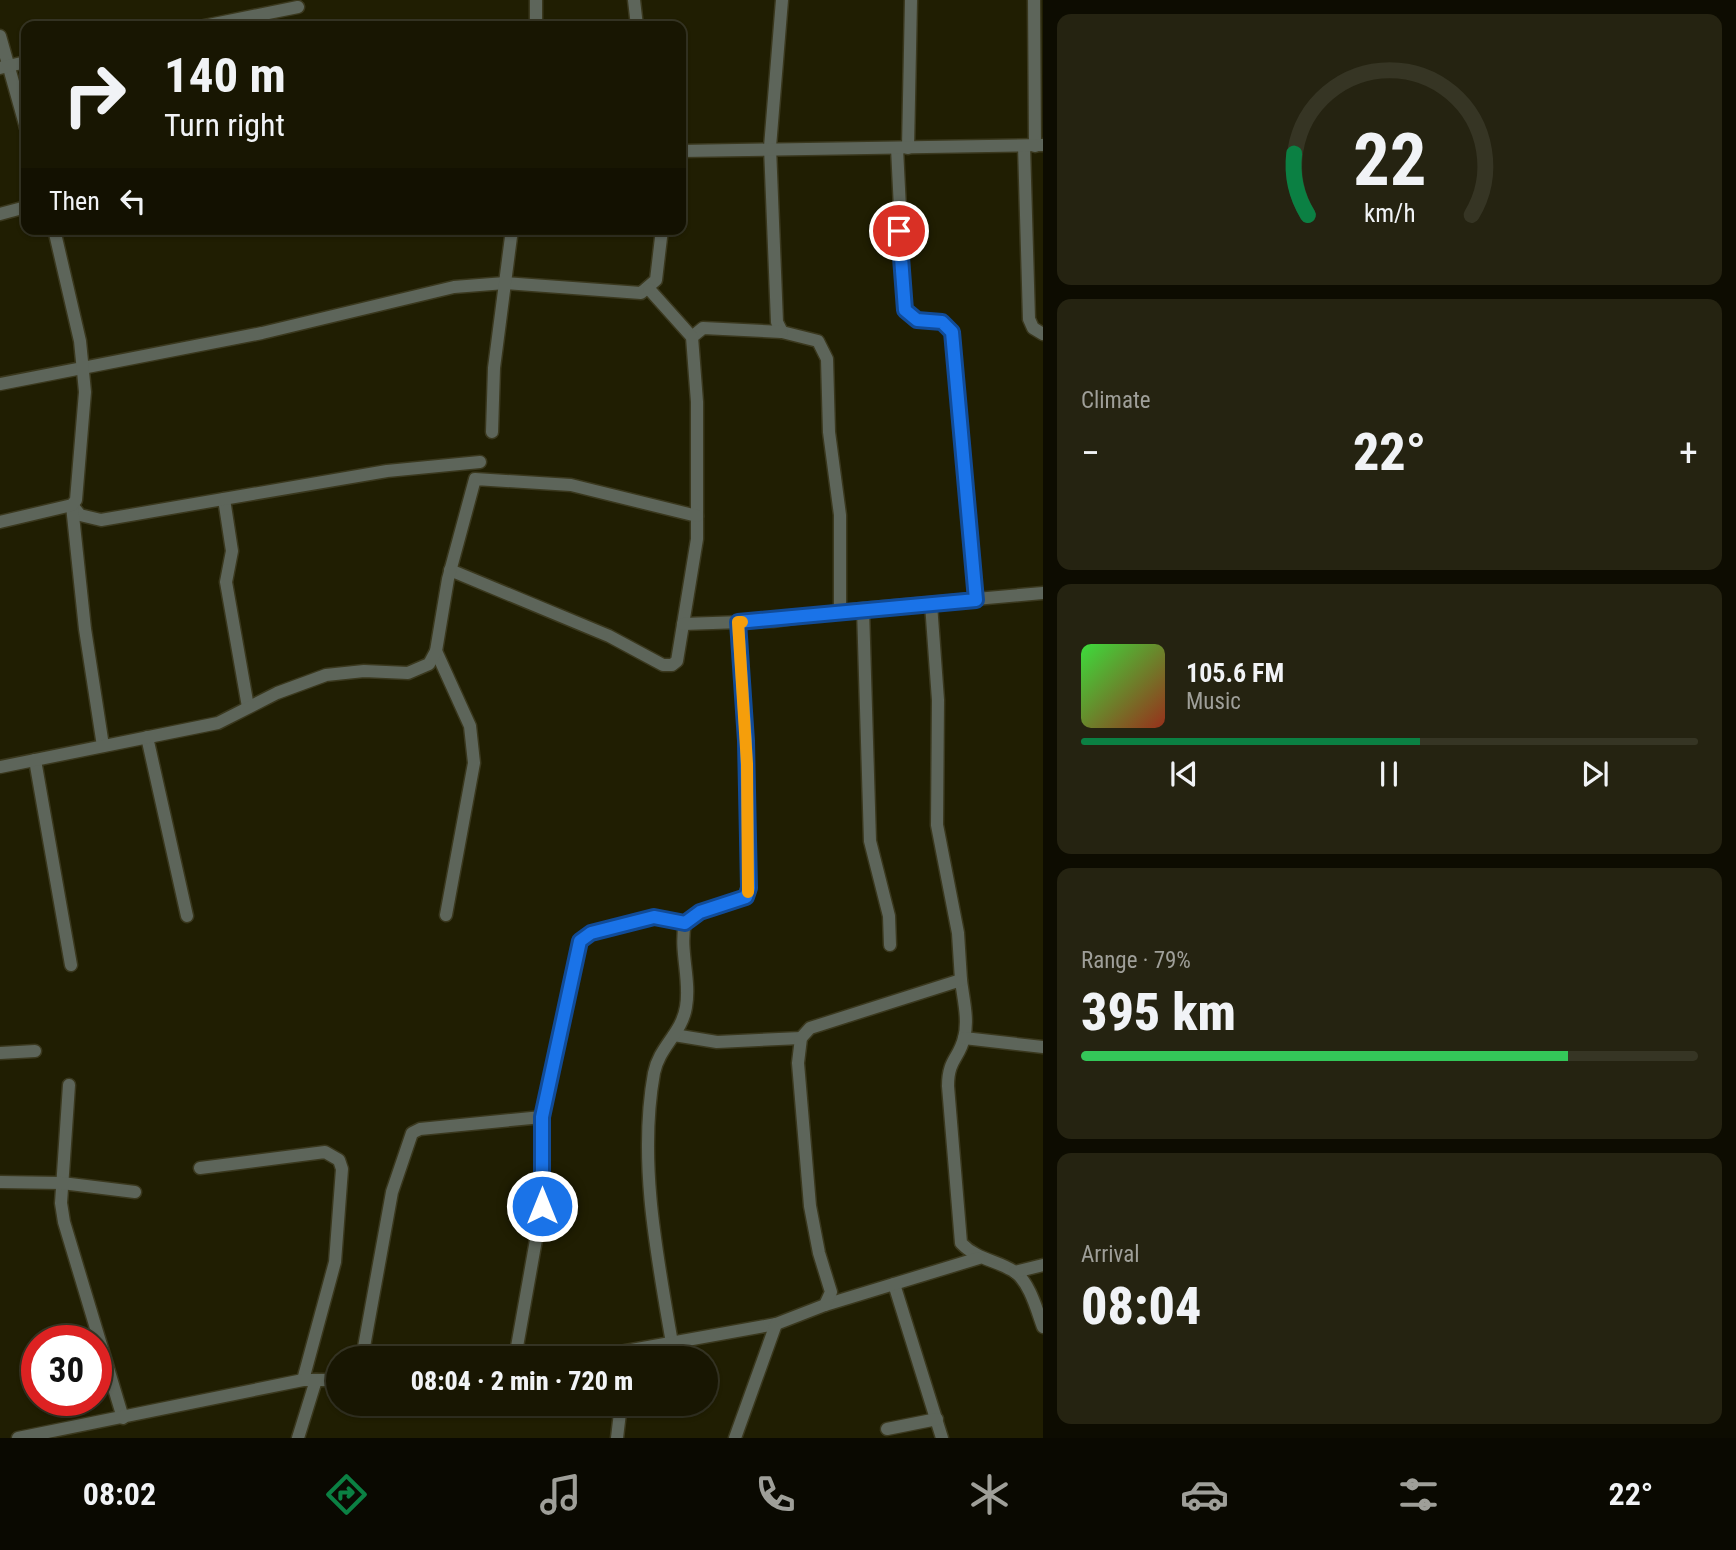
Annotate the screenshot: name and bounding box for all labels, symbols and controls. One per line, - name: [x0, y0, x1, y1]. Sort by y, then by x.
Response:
- text: 140 m: [164, 47, 286, 104]
- icon: right: [49, 49, 140, 140]
- text: Turn right: [164, 106, 285, 144]
- text: 22: [1353, 118, 1426, 204]
- icon: left: [114, 182, 152, 220]
- text: Then: [49, 186, 100, 216]
- text: km/h: [1364, 199, 1415, 228]
- pin: [869, 201, 929, 261]
- icon: arrive: [880, 212, 918, 250]
- text: Climate: [1081, 387, 1151, 414]
- text: 22°: [1353, 422, 1426, 483]
- text: −: [1081, 431, 1100, 475]
- text: +: [1679, 431, 1698, 475]
- text: 105.6 FM: [1186, 658, 1284, 688]
- text: Music: [1186, 688, 1241, 715]
- icon: previous: [1165, 755, 1203, 793]
- icon: pause: [1370, 755, 1408, 793]
- icon: next: [1576, 755, 1614, 793]
- text: Range · 79%: [1081, 947, 1191, 974]
- text: 395 km: [1081, 982, 1236, 1043]
- position arrow: [505, 1169, 579, 1243]
- text: Arrival: [1081, 1241, 1140, 1268]
- text: 08:04: [1081, 1276, 1201, 1337]
- speed limit sign: 30: [21, 1325, 112, 1416]
- text: 08:04 · 2 min · 720 m: [411, 1366, 633, 1396]
- icon: directions: [322, 1470, 371, 1519]
- icon: music: [536, 1470, 585, 1519]
- icon: phone: [751, 1470, 800, 1519]
- icon: climate: [965, 1470, 1014, 1519]
- icon: car: [1180, 1470, 1229, 1519]
- icon: filters: [1394, 1470, 1443, 1519]
- text: 08:02: [83, 1475, 156, 1513]
- text: 22°: [1608, 1475, 1653, 1513]

